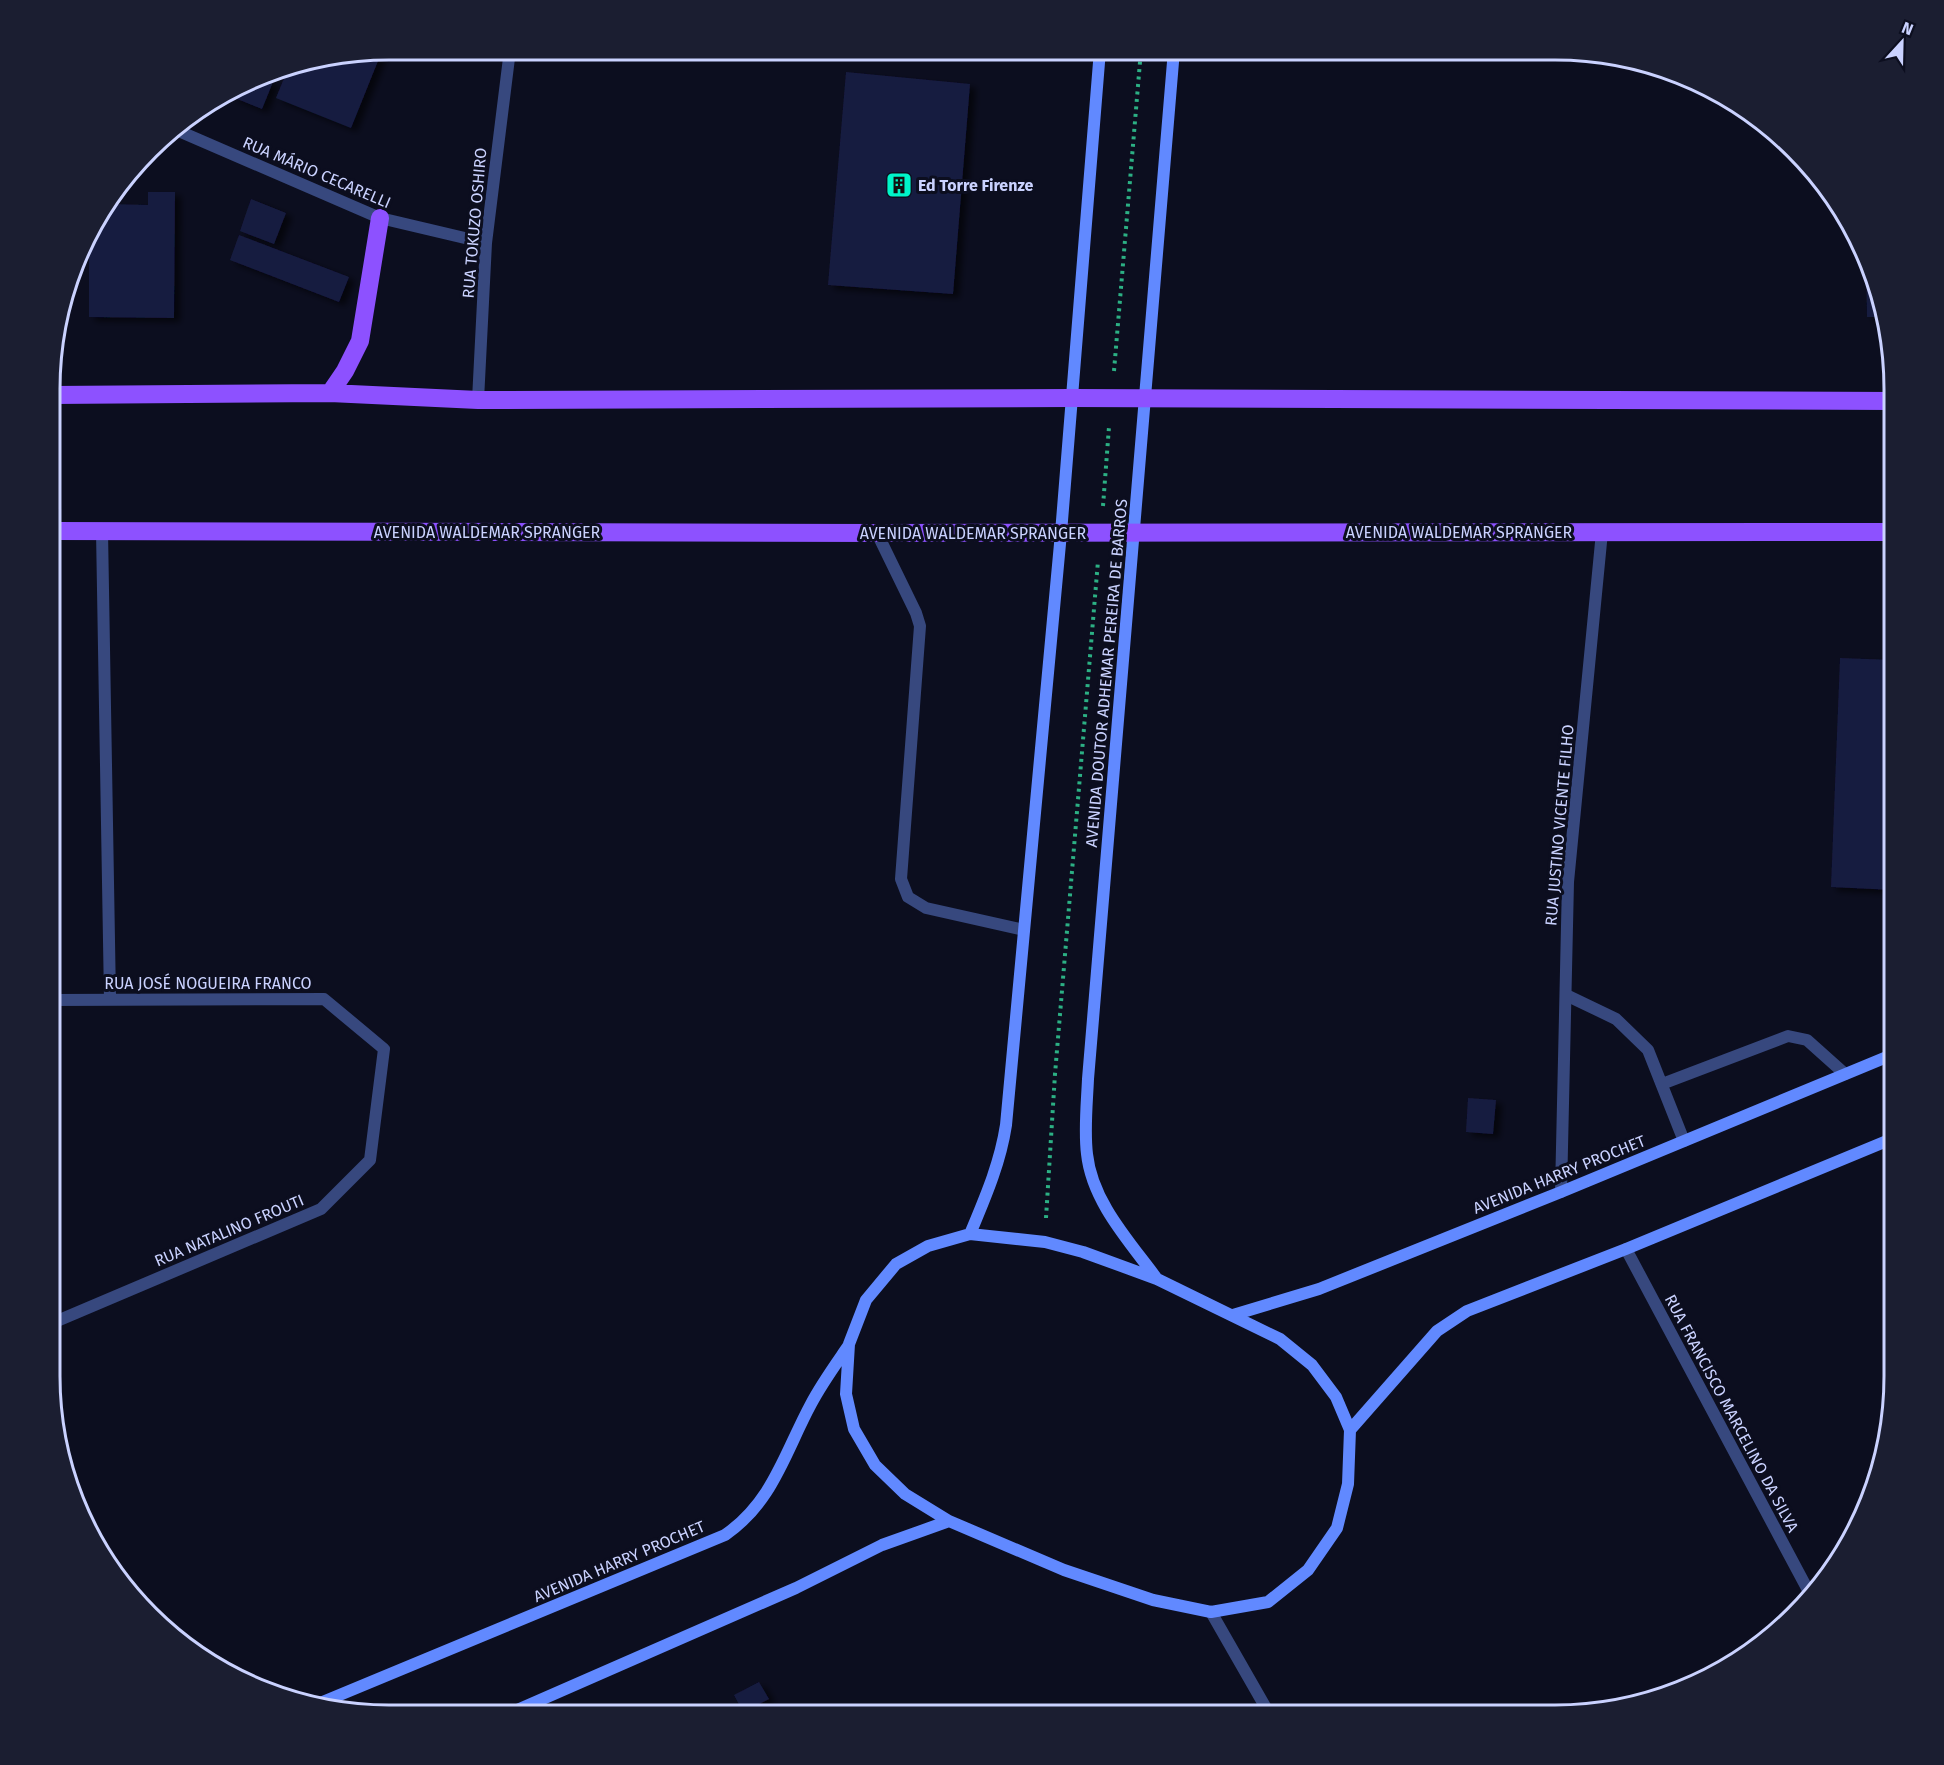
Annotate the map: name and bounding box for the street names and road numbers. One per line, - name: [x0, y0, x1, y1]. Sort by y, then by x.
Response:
- street label: RUA MÁRIO CECARELLI: [240, 132, 394, 212]
- street label: RUA TOKUZO OSHIRO: [458, 147, 491, 299]
- street label: AVENIDA DOUTOR ADHEMAR PEREIRA DE BARROS: [1082, 498, 1131, 848]
- street label: AVENIDA WALDEMAR SPRANGER: [374, 523, 601, 542]
- street label: AVENIDA WALDEMAR SPRANGER: [1346, 523, 1573, 542]
- street label: AVENIDA WALDEMAR SPRANGER: [860, 524, 1087, 543]
- street label: RUA JUSTINO VICENTE FILHO: [1541, 724, 1578, 926]
- street label: RUA JOSÉ NOGUEIRA FRANCO: [104, 973, 312, 993]
- street label: AVENIDA HARRY PROCHET: [1470, 1131, 1649, 1218]
- street label: RUA NATALINO FROUTI: [152, 1190, 307, 1271]
- street label: RUA FRANCISCO MARCELINO DA SILVA: [1661, 1291, 1803, 1536]
- street label: AVENIDA HARRY PROCHET: [531, 1516, 708, 1606]

